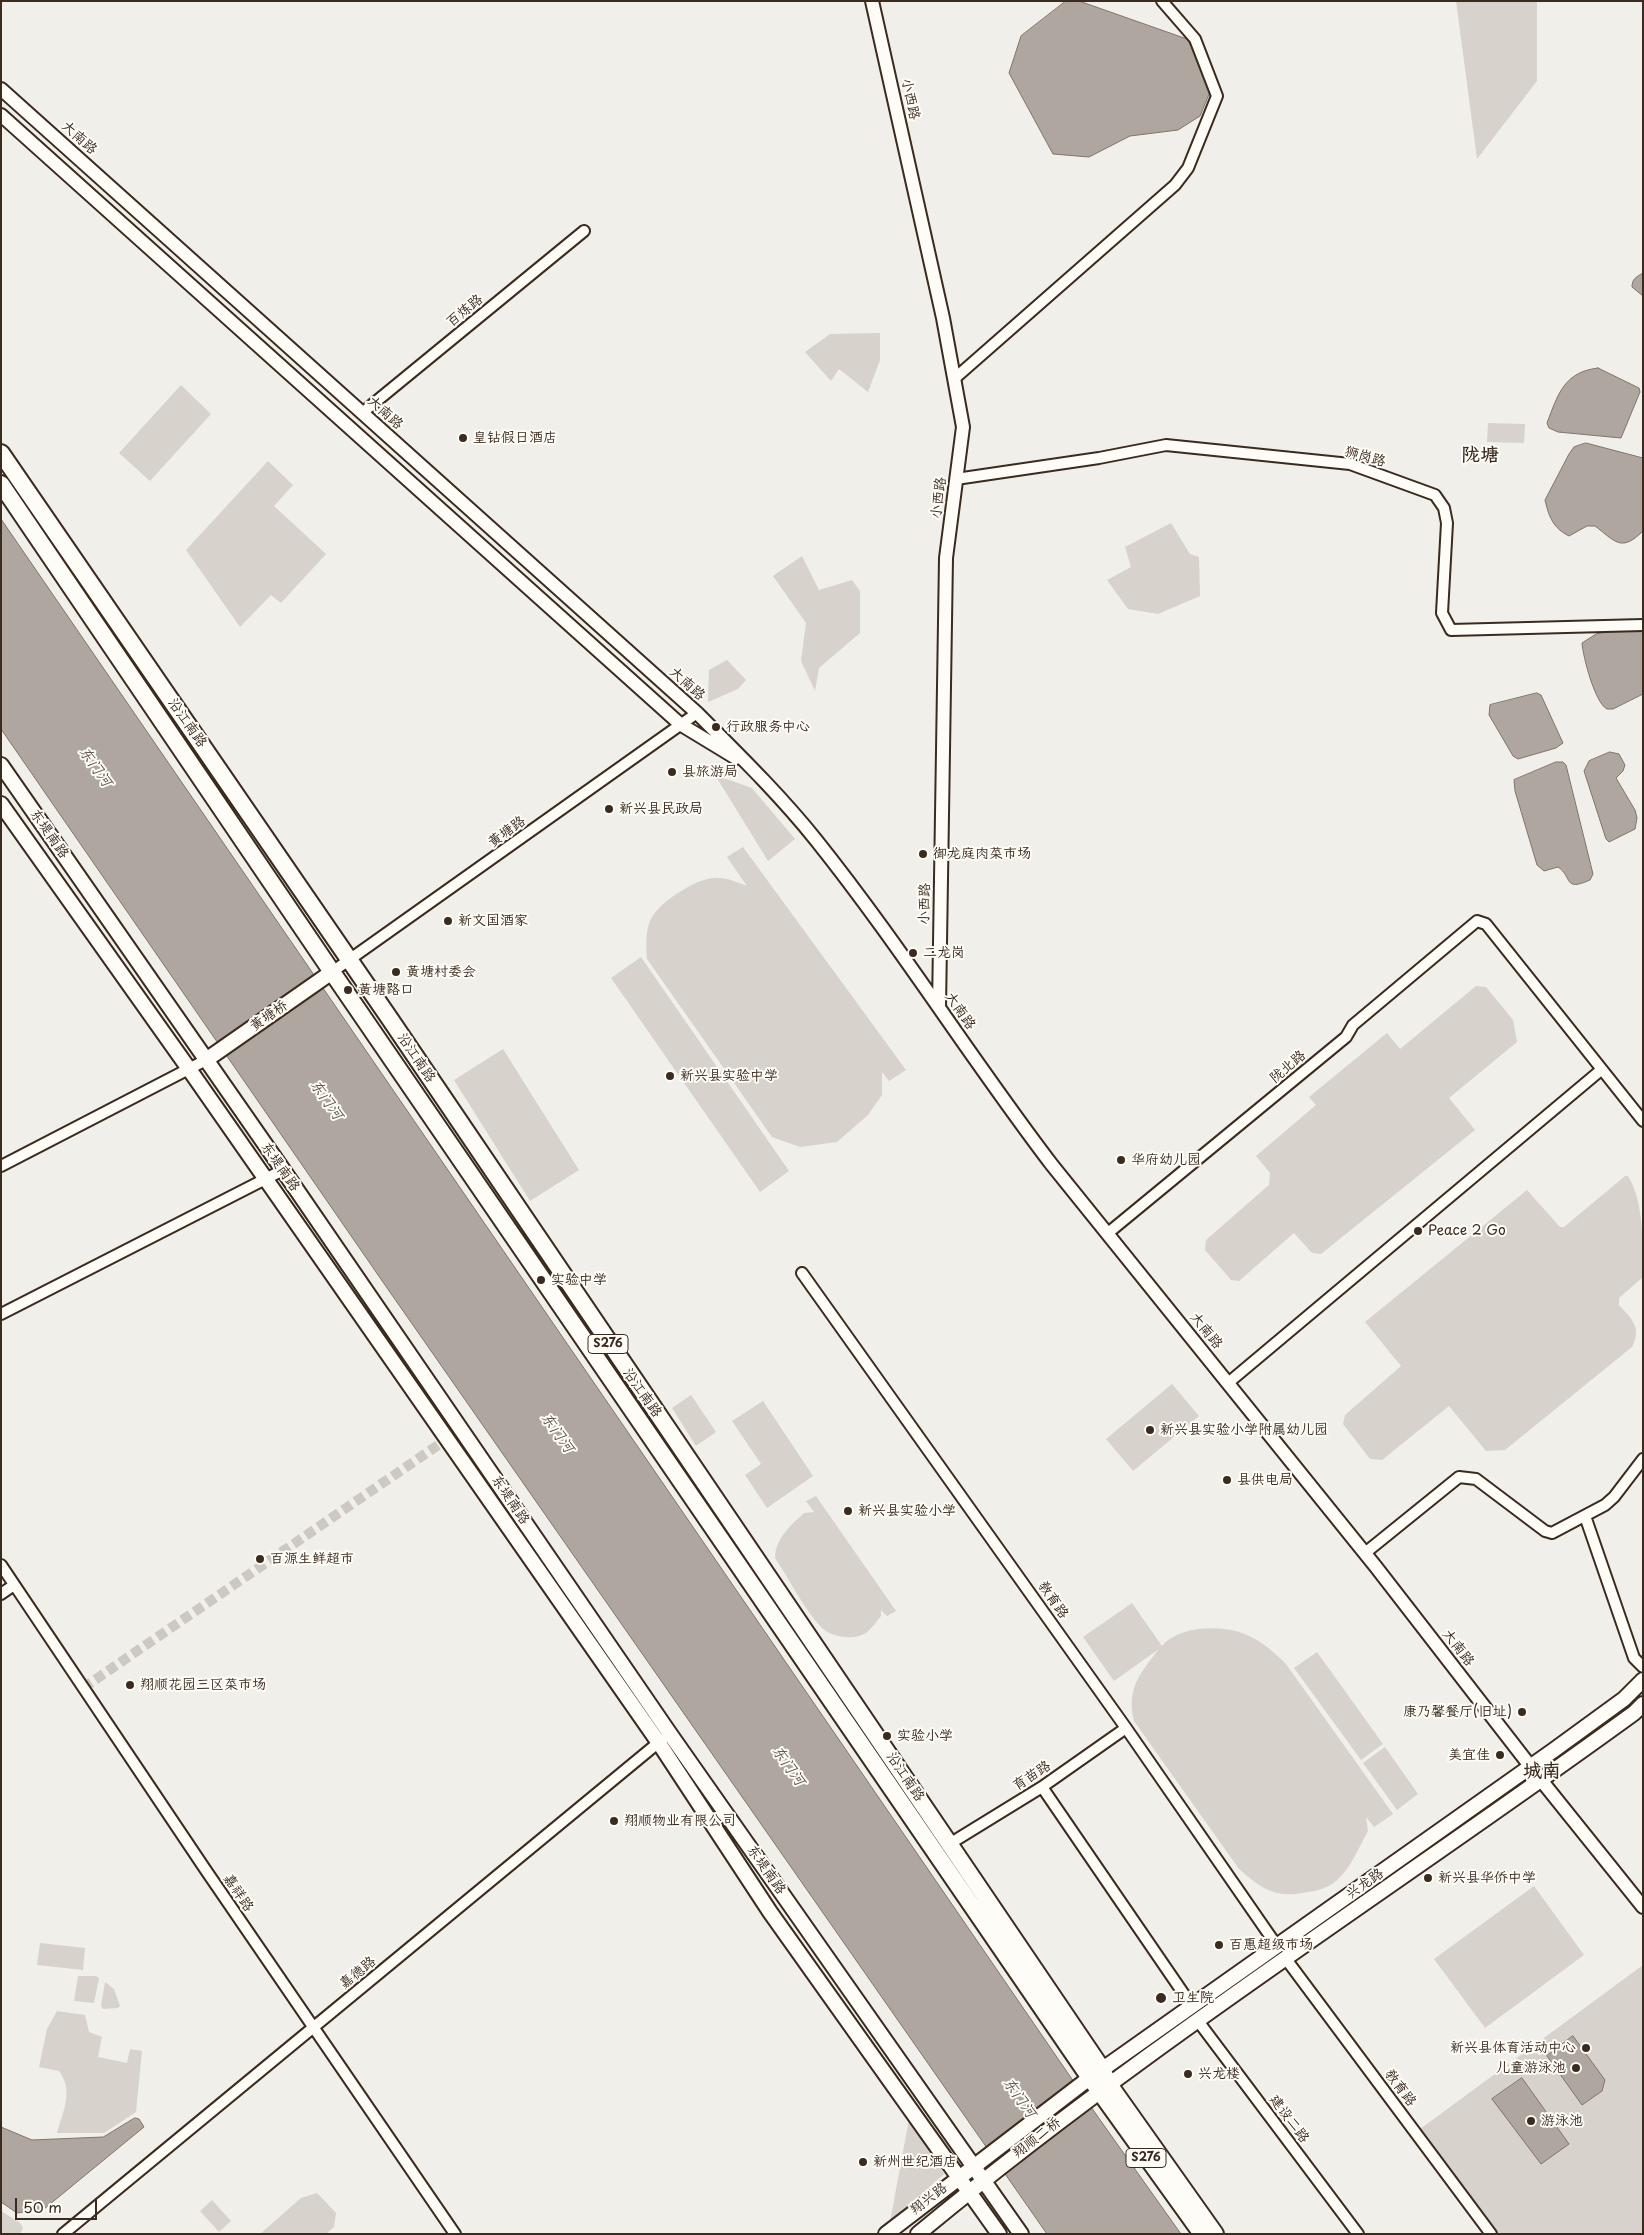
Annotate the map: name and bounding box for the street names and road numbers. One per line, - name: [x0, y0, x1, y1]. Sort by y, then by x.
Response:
- street label: 小西路: [897, 77, 923, 121]
- street label: 大南路: [58, 118, 100, 158]
- street label: 百炼路: [443, 291, 487, 331]
- street label: 大南路: [364, 393, 406, 433]
- street label: 狮岗路: [1342, 443, 1388, 471]
- street label: 小西路: [928, 476, 950, 520]
- street label: 大南路: [666, 664, 708, 704]
- street label: 沿江南路: [164, 695, 210, 751]
- street label: 东堤南路: [26, 806, 72, 862]
- street label: 黄塘路: [485, 813, 529, 851]
- street label: 小西路: [916, 883, 934, 925]
- street label: 大南路: [941, 989, 979, 1033]
- street label: 黄塘桥: [247, 997, 291, 1035]
- street label: 沿江南路: [393, 1030, 439, 1086]
- street label: 陇北路: [1267, 1047, 1309, 1087]
- street label: 东堤南路: [257, 1139, 303, 1195]
- street label: 大南路: [1186, 1309, 1226, 1353]
- road number: S276: [588, 1335, 628, 1354]
- street label: 沿江南路: [619, 1365, 665, 1421]
- street label: 东堤南路: [487, 1472, 533, 1528]
- street label: 教育路: [1034, 1578, 1072, 1622]
- street label: 大南路: [1438, 1626, 1478, 1670]
- street label: 沿江南路: [882, 1749, 928, 1805]
- street label: 育苗路: [1010, 1758, 1054, 1794]
- street label: 东堤南路: [743, 1842, 789, 1898]
- street label: 兴龙路: [1343, 1865, 1387, 1903]
- street label: 嘉祥路: [219, 1871, 257, 1915]
- street label: 嘉德路: [336, 1953, 380, 1993]
- street label: 教育路: [1381, 2066, 1419, 2110]
- street label: 建设二路: [1265, 2092, 1313, 2146]
- street label: 翔顺二桥: [1010, 2114, 1064, 2162]
- road number: S276: [1126, 2148, 1166, 2168]
- street label: 翔兴路: [907, 2179, 951, 2219]

